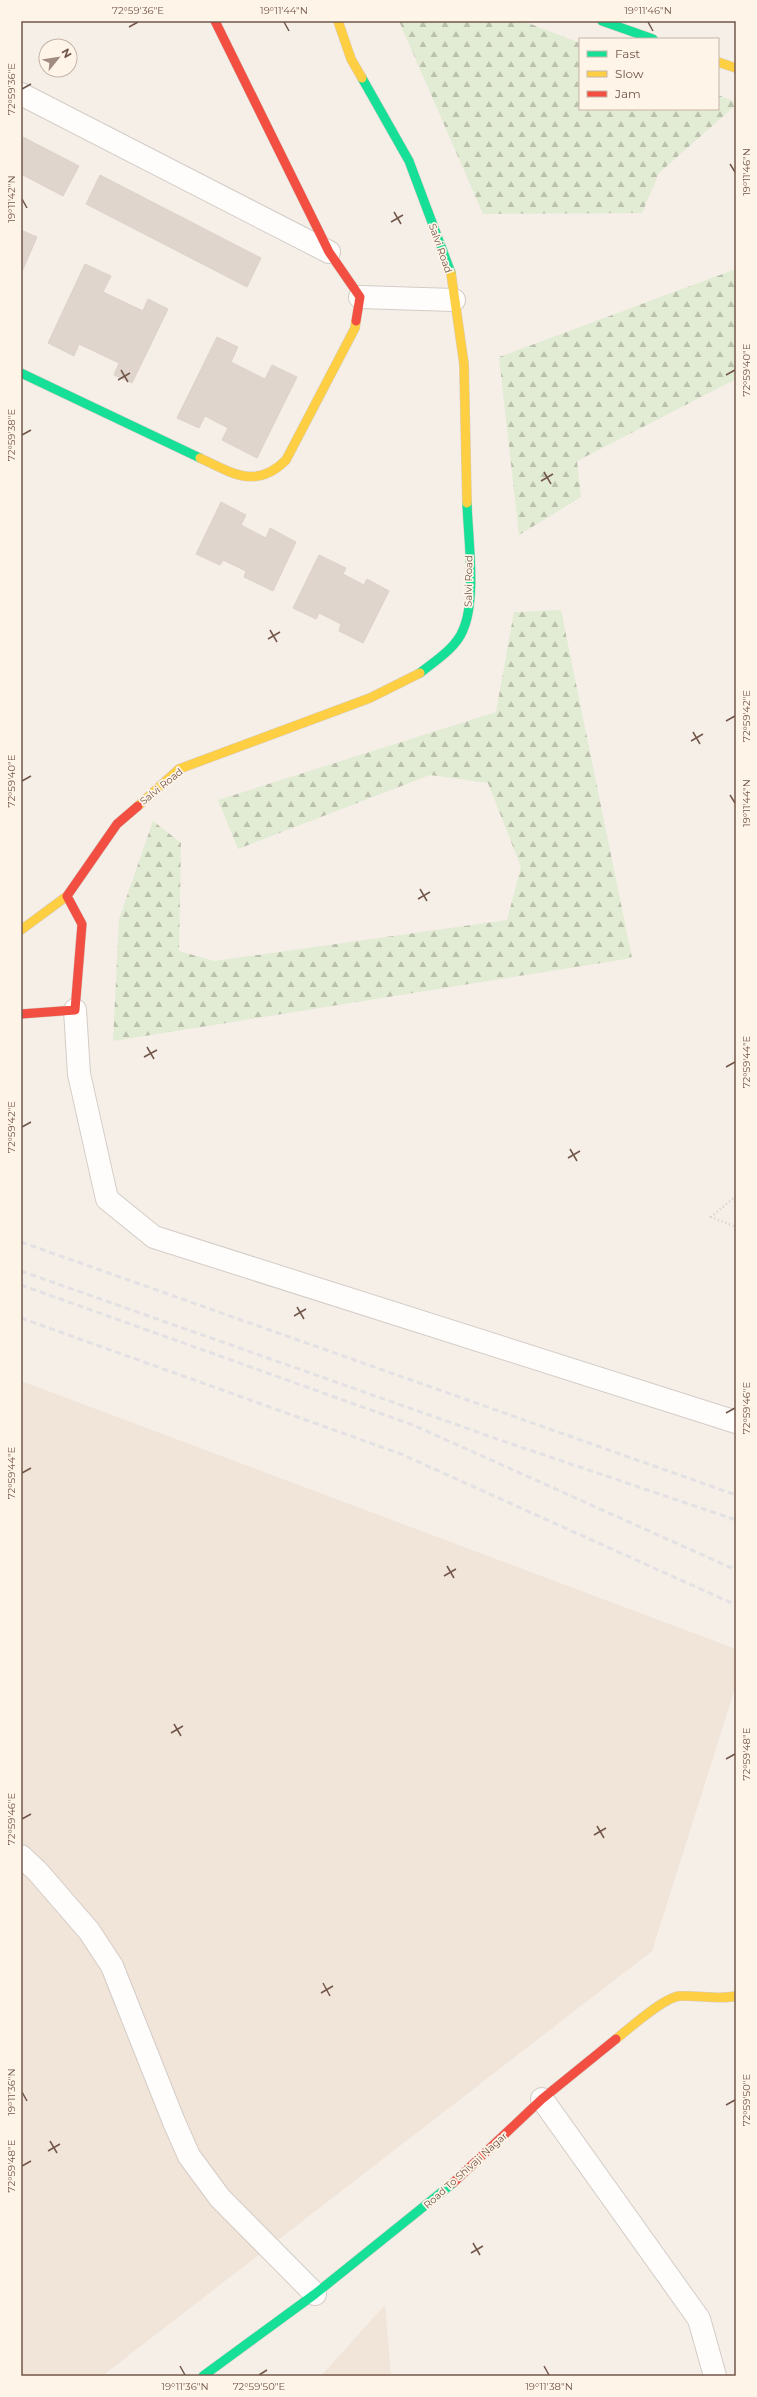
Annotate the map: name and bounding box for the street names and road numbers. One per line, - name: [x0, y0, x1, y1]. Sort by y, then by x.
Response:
- street label: Salvi Road: [426, 222, 455, 275]
- street label: Salvi Road: [462, 555, 475, 607]
- street label: Salvi Road: [137, 765, 185, 808]
- street label: Road To Shivaji Nagar: [421, 2129, 510, 2211]

